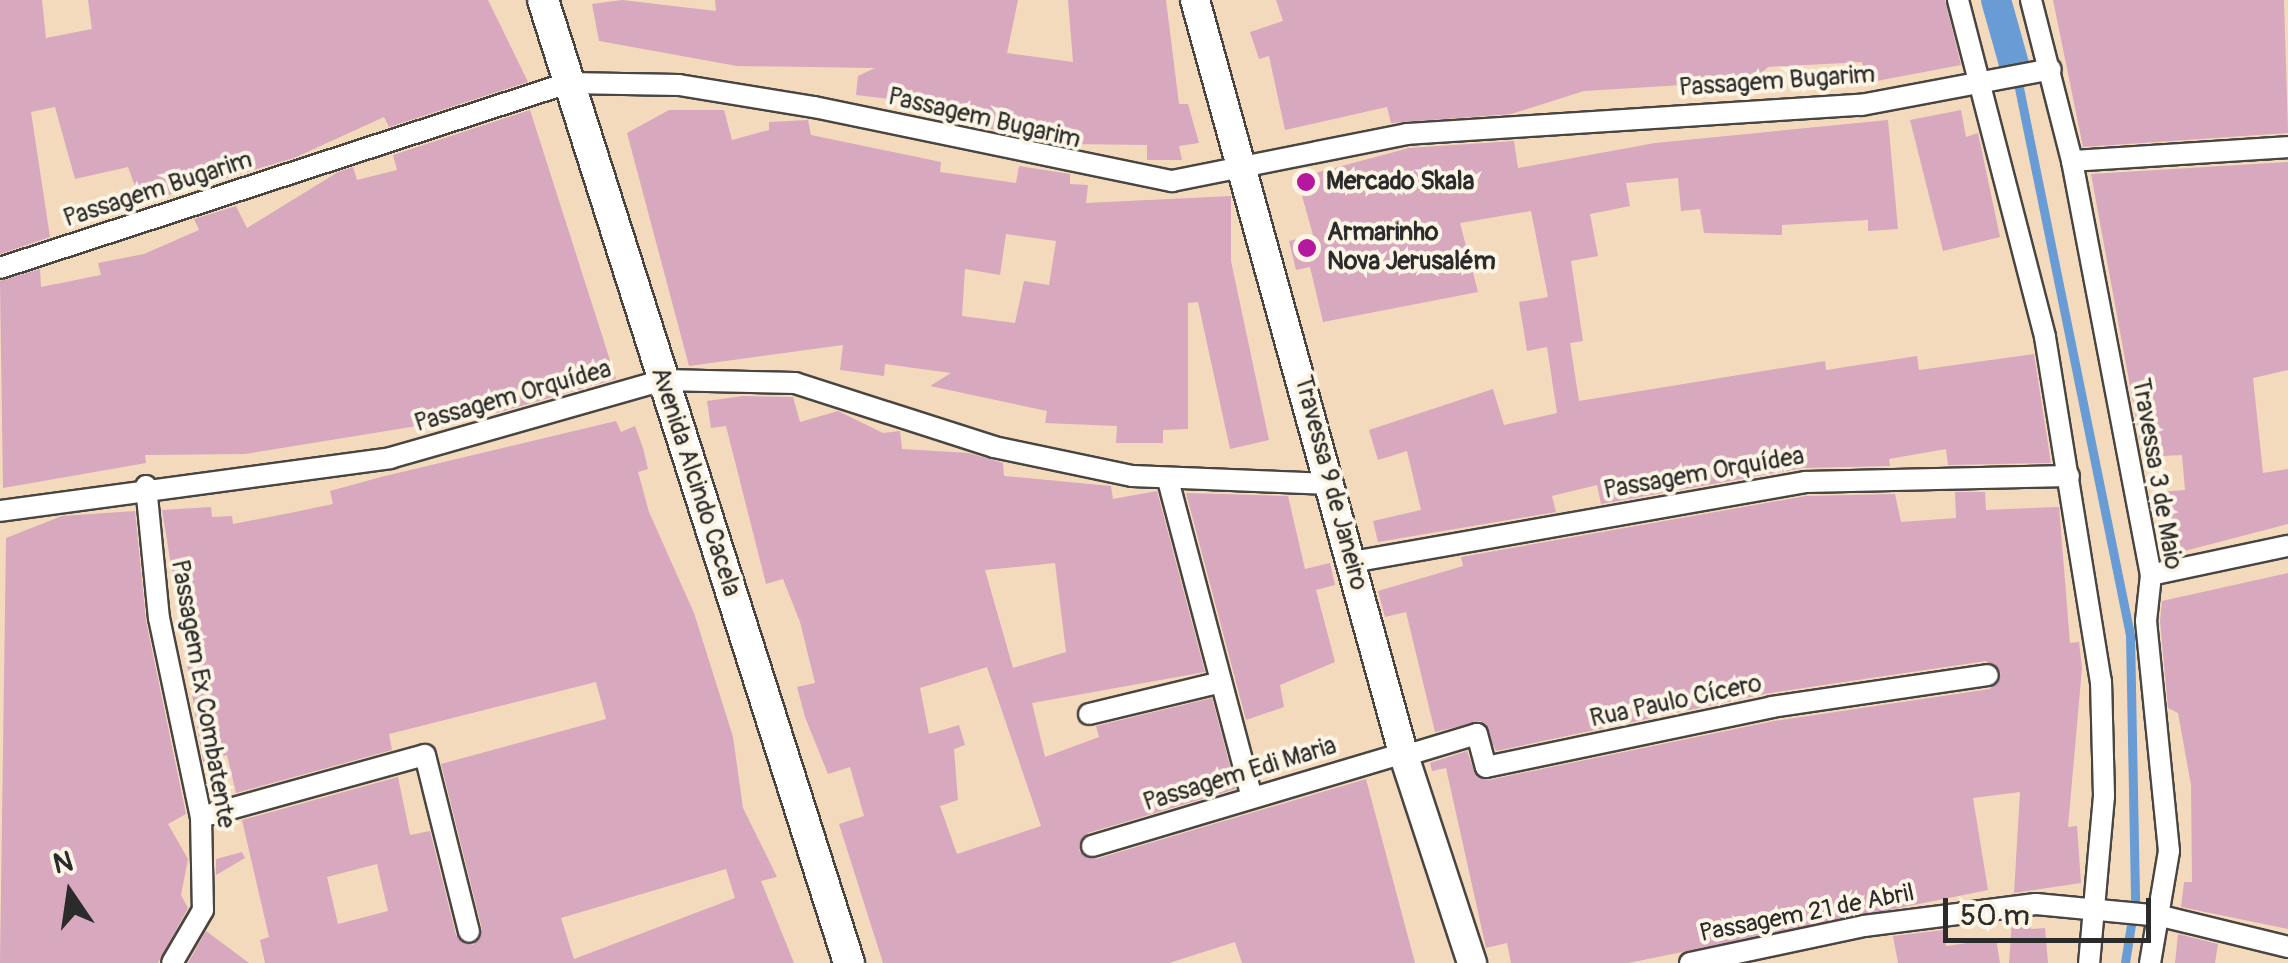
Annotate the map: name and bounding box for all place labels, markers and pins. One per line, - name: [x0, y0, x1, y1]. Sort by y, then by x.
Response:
- place label: Mercado Skala: [1326, 167, 1474, 197]
- marker: Mercado Skala: [1295, 171, 1317, 193]
- place label: Armarinho Nova Jerusalém: [1327, 219, 1496, 278]
- marker: Armarinho Nova Jerusalém: [1296, 237, 1318, 259]

